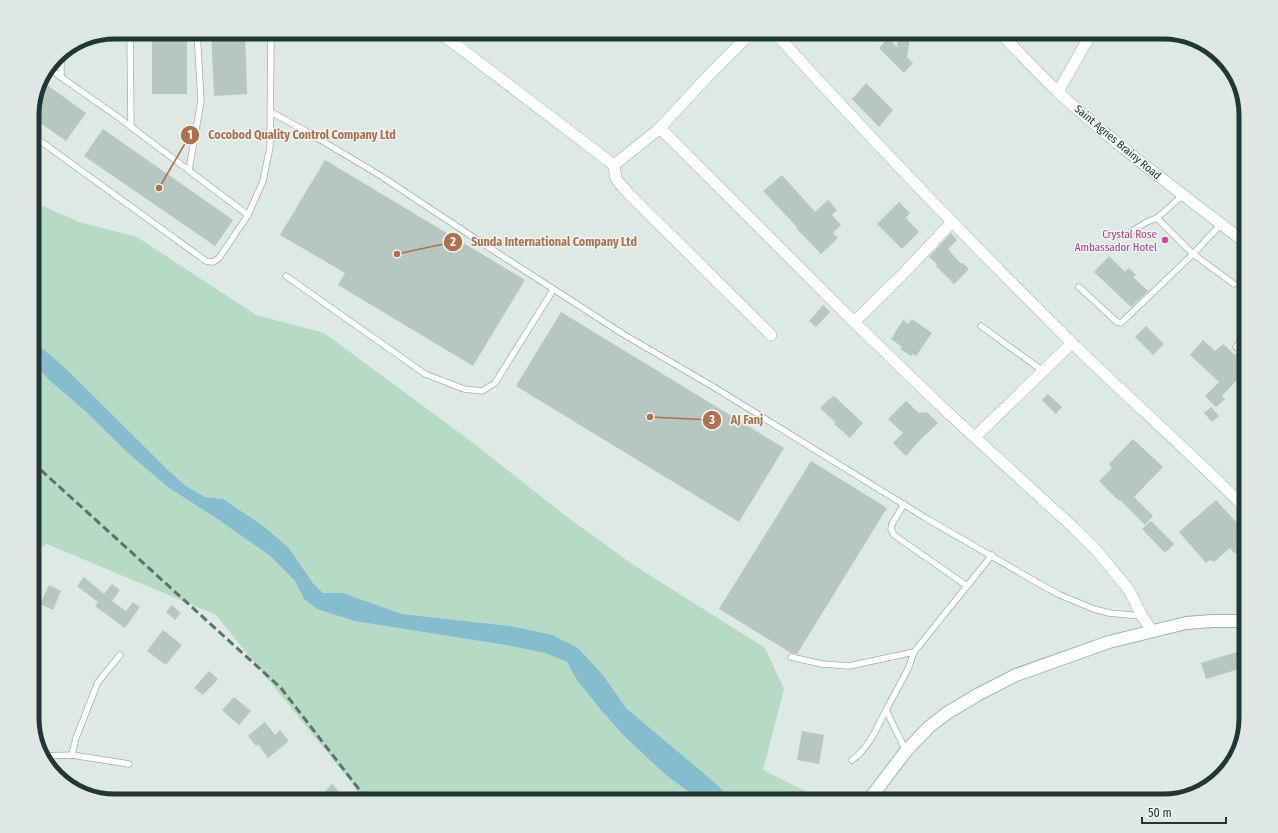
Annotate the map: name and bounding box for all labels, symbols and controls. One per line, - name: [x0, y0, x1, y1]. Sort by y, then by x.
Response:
- street label: Saint Agnes Brainy Road: [1072, 102, 1164, 182]
- callout: Cocobod Quality Control Company Ltd: [180, 123, 404, 147]
- text: 1: [187, 128, 193, 142]
- text: Cocobod Quality Control Company Ltd: [208, 128, 396, 142]
- place label: Crystal Rose Ambassador Hotel: [1075, 228, 1157, 254]
- callout: Sunda International Company Ltd: [443, 230, 645, 254]
- text: 2: [449, 235, 456, 249]
- text: Sunda International Company Ltd: [471, 235, 637, 249]
- marker: Crystal Rose Ambassador Hotel: [1160, 235, 1170, 245]
- callout: AJ Fanj: [702, 408, 771, 432]
- text: 3: [708, 413, 715, 427]
- text: AJ Fanj: [730, 413, 763, 427]
- scale bar: [1142, 799, 1226, 825]
- text: 50 m: [1148, 806, 1172, 820]

